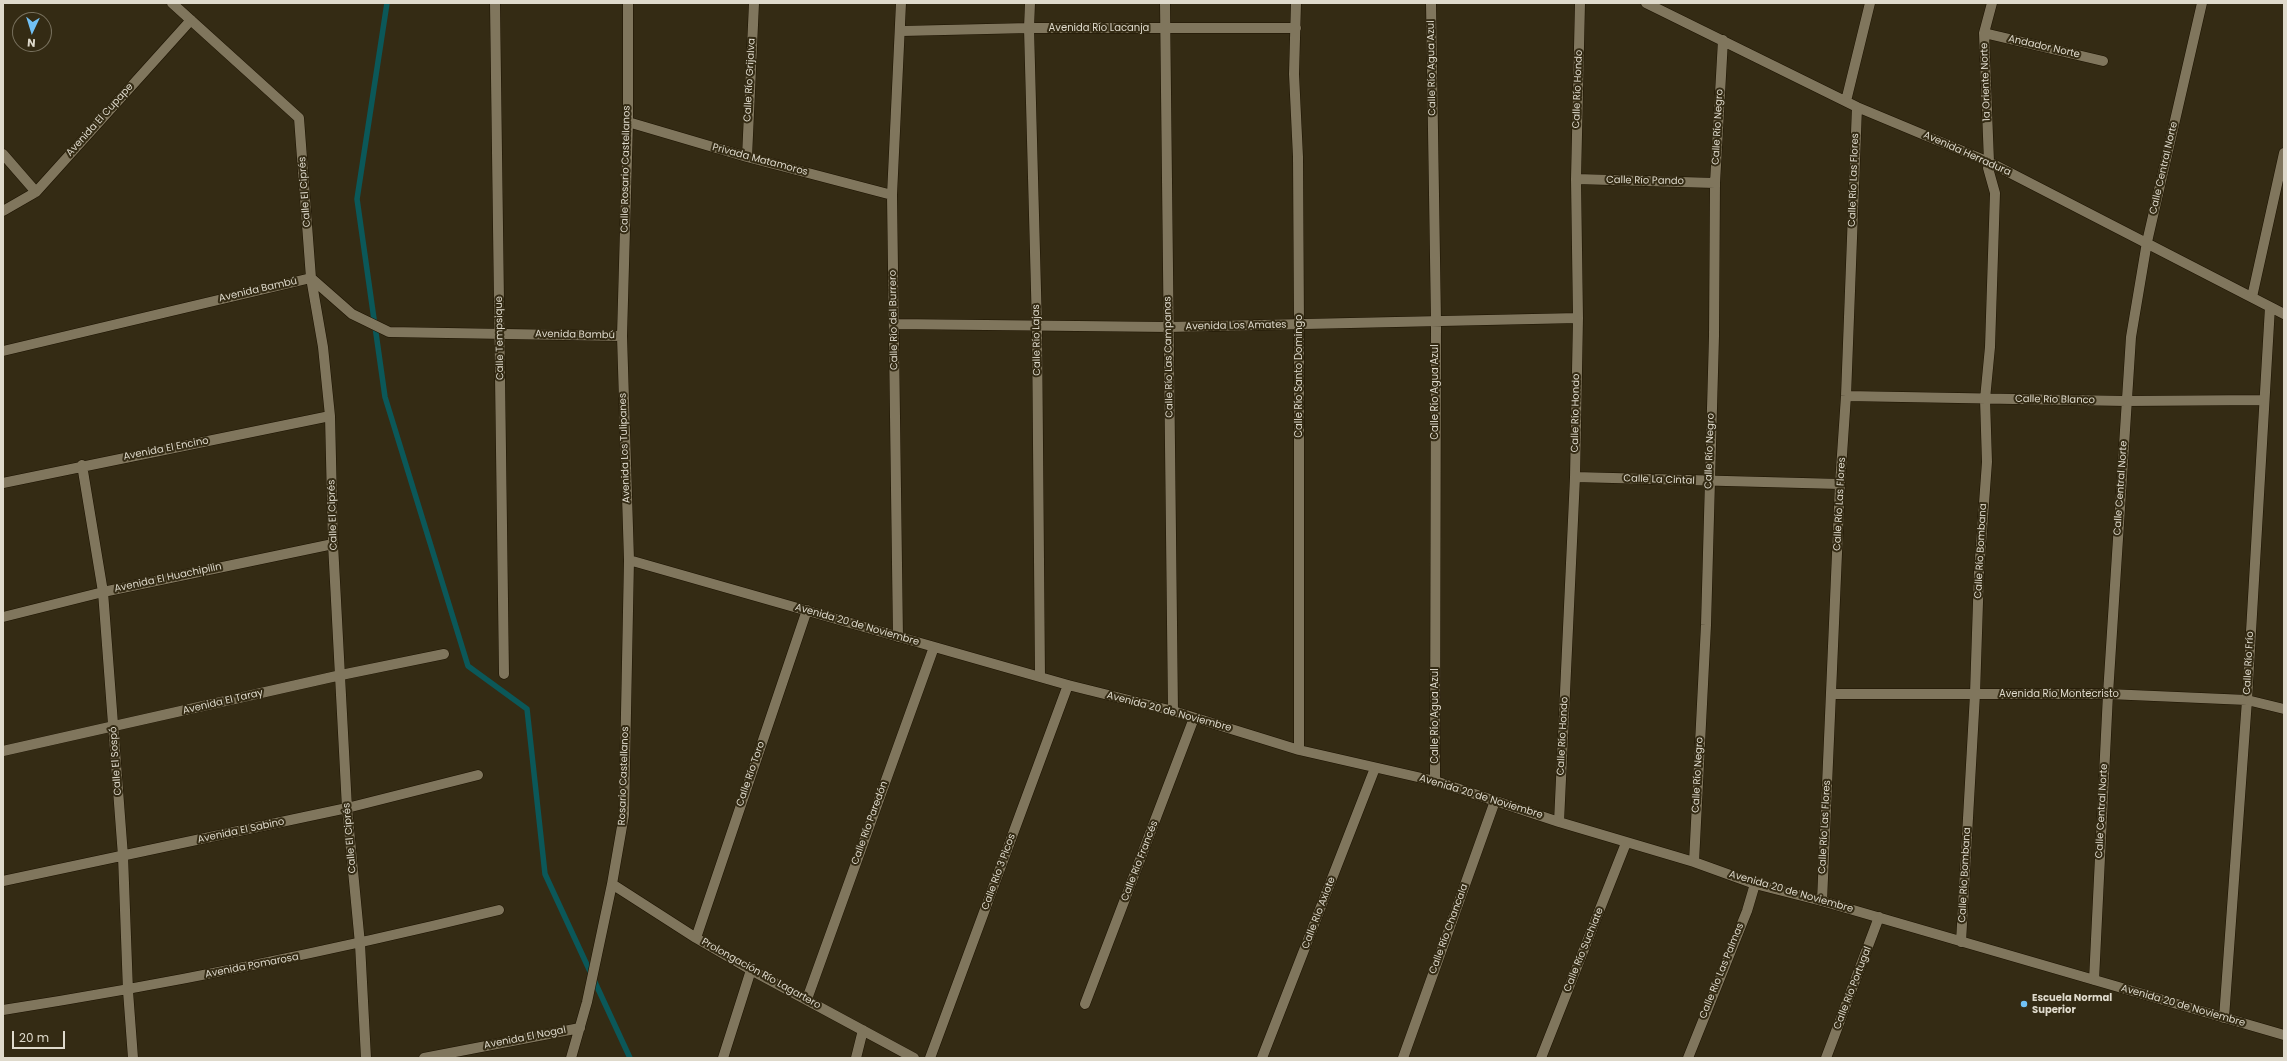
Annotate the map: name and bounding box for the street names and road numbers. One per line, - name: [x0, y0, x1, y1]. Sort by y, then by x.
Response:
- street label: Calle Río Agua Azul: [1425, 20, 1439, 116]
- street label: Avenida Río Lacanja: [1049, 22, 1149, 34]
- street label: Andador Norte: [2007, 33, 2081, 61]
- street label: Calle Río Grijalva: [742, 38, 758, 122]
- street label: 1a Oriente Norte: [1979, 42, 1993, 122]
- street label: Calle Río Hondo: [1571, 49, 1585, 129]
- street label: Avenida El Cupape: [64, 81, 136, 159]
- street label: Calle Río Negro: [1710, 89, 1726, 165]
- street label: Calle Rosario Castellanos: [619, 105, 633, 233]
- street label: Calle Central Norte: [2147, 120, 2181, 216]
- street label: Avenida Herradura: [1921, 129, 2013, 179]
- street label: Calle Río Las Flores: [1846, 133, 1862, 227]
- street label: Privada Matamoros: [711, 141, 809, 179]
- street label: Calle El Ciprés: [297, 156, 313, 228]
- street label: Calle Río Pando: [1606, 174, 1684, 188]
- street label: Calle Río del Burrero: [887, 270, 901, 370]
- street label: Avenida Bambú: [218, 275, 298, 305]
- street label: Calle Tempsique: [493, 296, 507, 380]
- street label: Calle Río Las Campanas: [1162, 296, 1176, 418]
- street label: Calle Río Lajas: [1030, 304, 1044, 376]
- street label: Calle Río Santo Domingo: [1293, 314, 1305, 438]
- street label: Avenida Los Amates: [1185, 319, 1287, 333]
- street label: Avenida Bambú: [535, 328, 615, 342]
- street label: Calle Río Agua Azul: [1429, 344, 1441, 440]
- street label: Calle Río Hondo: [1569, 374, 1583, 452]
- street label: Avenida Los Tulipanes: [617, 393, 633, 503]
- street label: Calle Río Blanco: [2015, 393, 2095, 407]
- street label: Calle Río Negro: [1703, 413, 1717, 489]
- street label: Avenida El Encino: [122, 435, 210, 463]
- street label: Calle Central Norte: [2112, 440, 2130, 536]
- street label: Calle Río Las Flores: [1832, 457, 1848, 551]
- street label: Calle La Cintal: [1623, 473, 1695, 487]
- street label: Calle El Ciprés: [326, 480, 340, 550]
- street label: Calle Río Bombana: [1973, 503, 1989, 599]
- street label: Avenida El Huachipilin: [113, 561, 223, 595]
- street label: Avenida 20 de Noviembre: [794, 602, 920, 648]
- street label: Calle Río Frío: [2241, 631, 2257, 695]
- street label: Calle Río Agua Azul: [1429, 668, 1441, 764]
- street label: Avenida El Taray: [182, 687, 264, 717]
- street label: Avenida Río Montecristo: [1999, 688, 2119, 700]
- street label: Avenida 20 de Noviembre: [1105, 690, 1233, 734]
- street label: Calle Río Hondo: [1555, 696, 1571, 776]
- street label: Calle El Sospó: [108, 726, 124, 796]
- street label: Rosario Castellanos: [616, 726, 632, 826]
- street label: Calle Río Negro: [1690, 737, 1706, 813]
- street label: Calle Río Toro: [734, 740, 768, 808]
- street label: Calle Central Norte: [2094, 763, 2110, 859]
- street label: Avenida 20 de Noviembre: [1418, 772, 1544, 822]
- street label: Calle Río Paredón: [849, 780, 891, 866]
- street label: Calle Río Las Flores: [1817, 780, 1833, 874]
- street label: Calle El Ciprés: [341, 802, 359, 874]
- street label: Avenida El Sabino: [196, 816, 286, 846]
- street label: Calle Río Francés: [1119, 819, 1161, 903]
- street label: Calle Río Bombana: [1957, 827, 1973, 923]
- street label: Calle Río 3 Picos: [980, 832, 1018, 912]
- street label: Avenida 20 de Noviembre: [1728, 869, 1854, 915]
- street label: Calle Río Axiote: [1300, 875, 1338, 951]
- street label: Calle Río Chancala: [1427, 882, 1471, 976]
- street label: Calle Río Suchiate: [1562, 906, 1606, 994]
- street label: Calle Río Las Palmas: [1697, 921, 1747, 1021]
- street label: Prolongación Río Lagartero: [699, 936, 823, 1012]
- street label: Calle Río Portugal: [1832, 945, 1874, 1031]
- street label: Avenida Pomarosa: [204, 951, 300, 981]
- street label: Avenida 20 de Noviembre: [2120, 983, 2246, 1029]
- street label: Avenida El Nogal: [483, 1024, 567, 1052]

